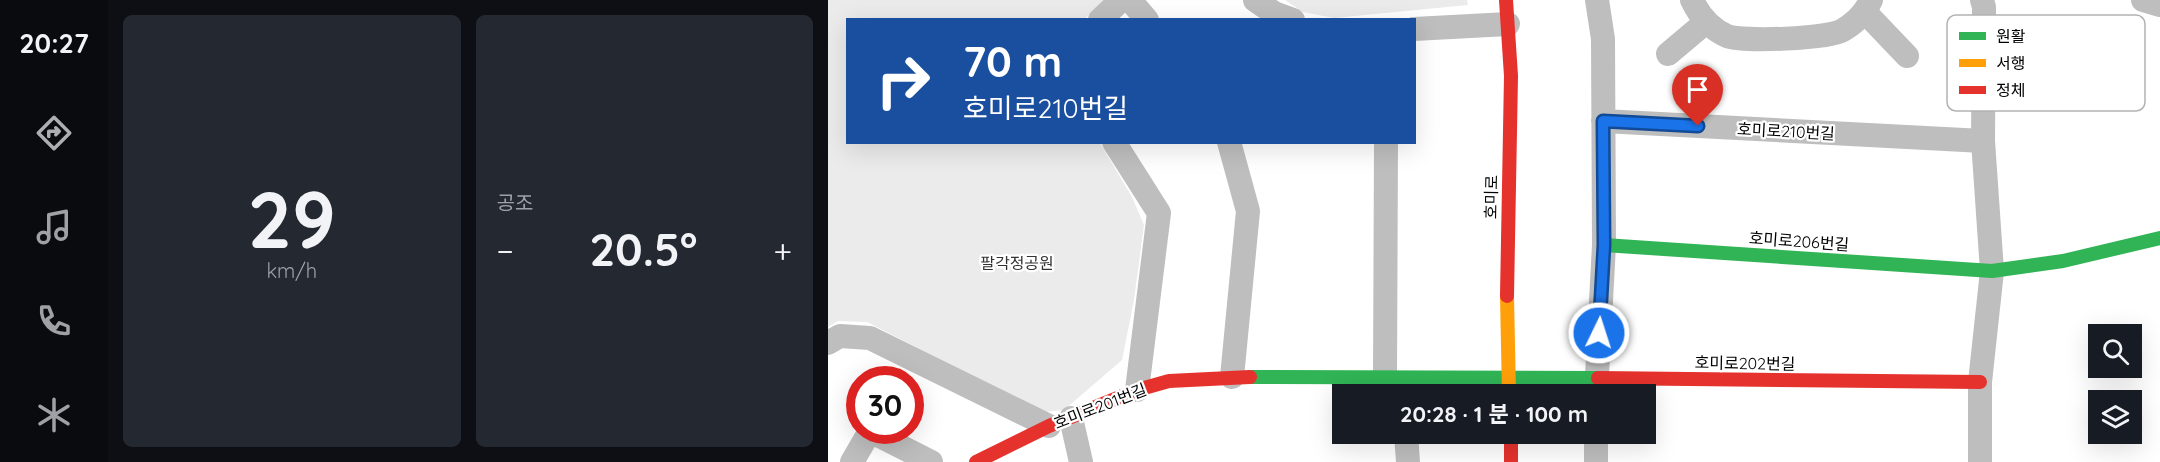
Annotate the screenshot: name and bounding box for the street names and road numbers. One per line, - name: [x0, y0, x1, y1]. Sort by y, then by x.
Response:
- street label: 호미로210번길: [1737, 118, 1835, 144]
- street label: 호미로: [1481, 174, 1501, 219]
- street label: 호미로206번길: [1748, 228, 1850, 254]
- street label: 호미로202번길: [1694, 352, 1796, 374]
- street label: 호미로201번길: [1051, 379, 1149, 433]

